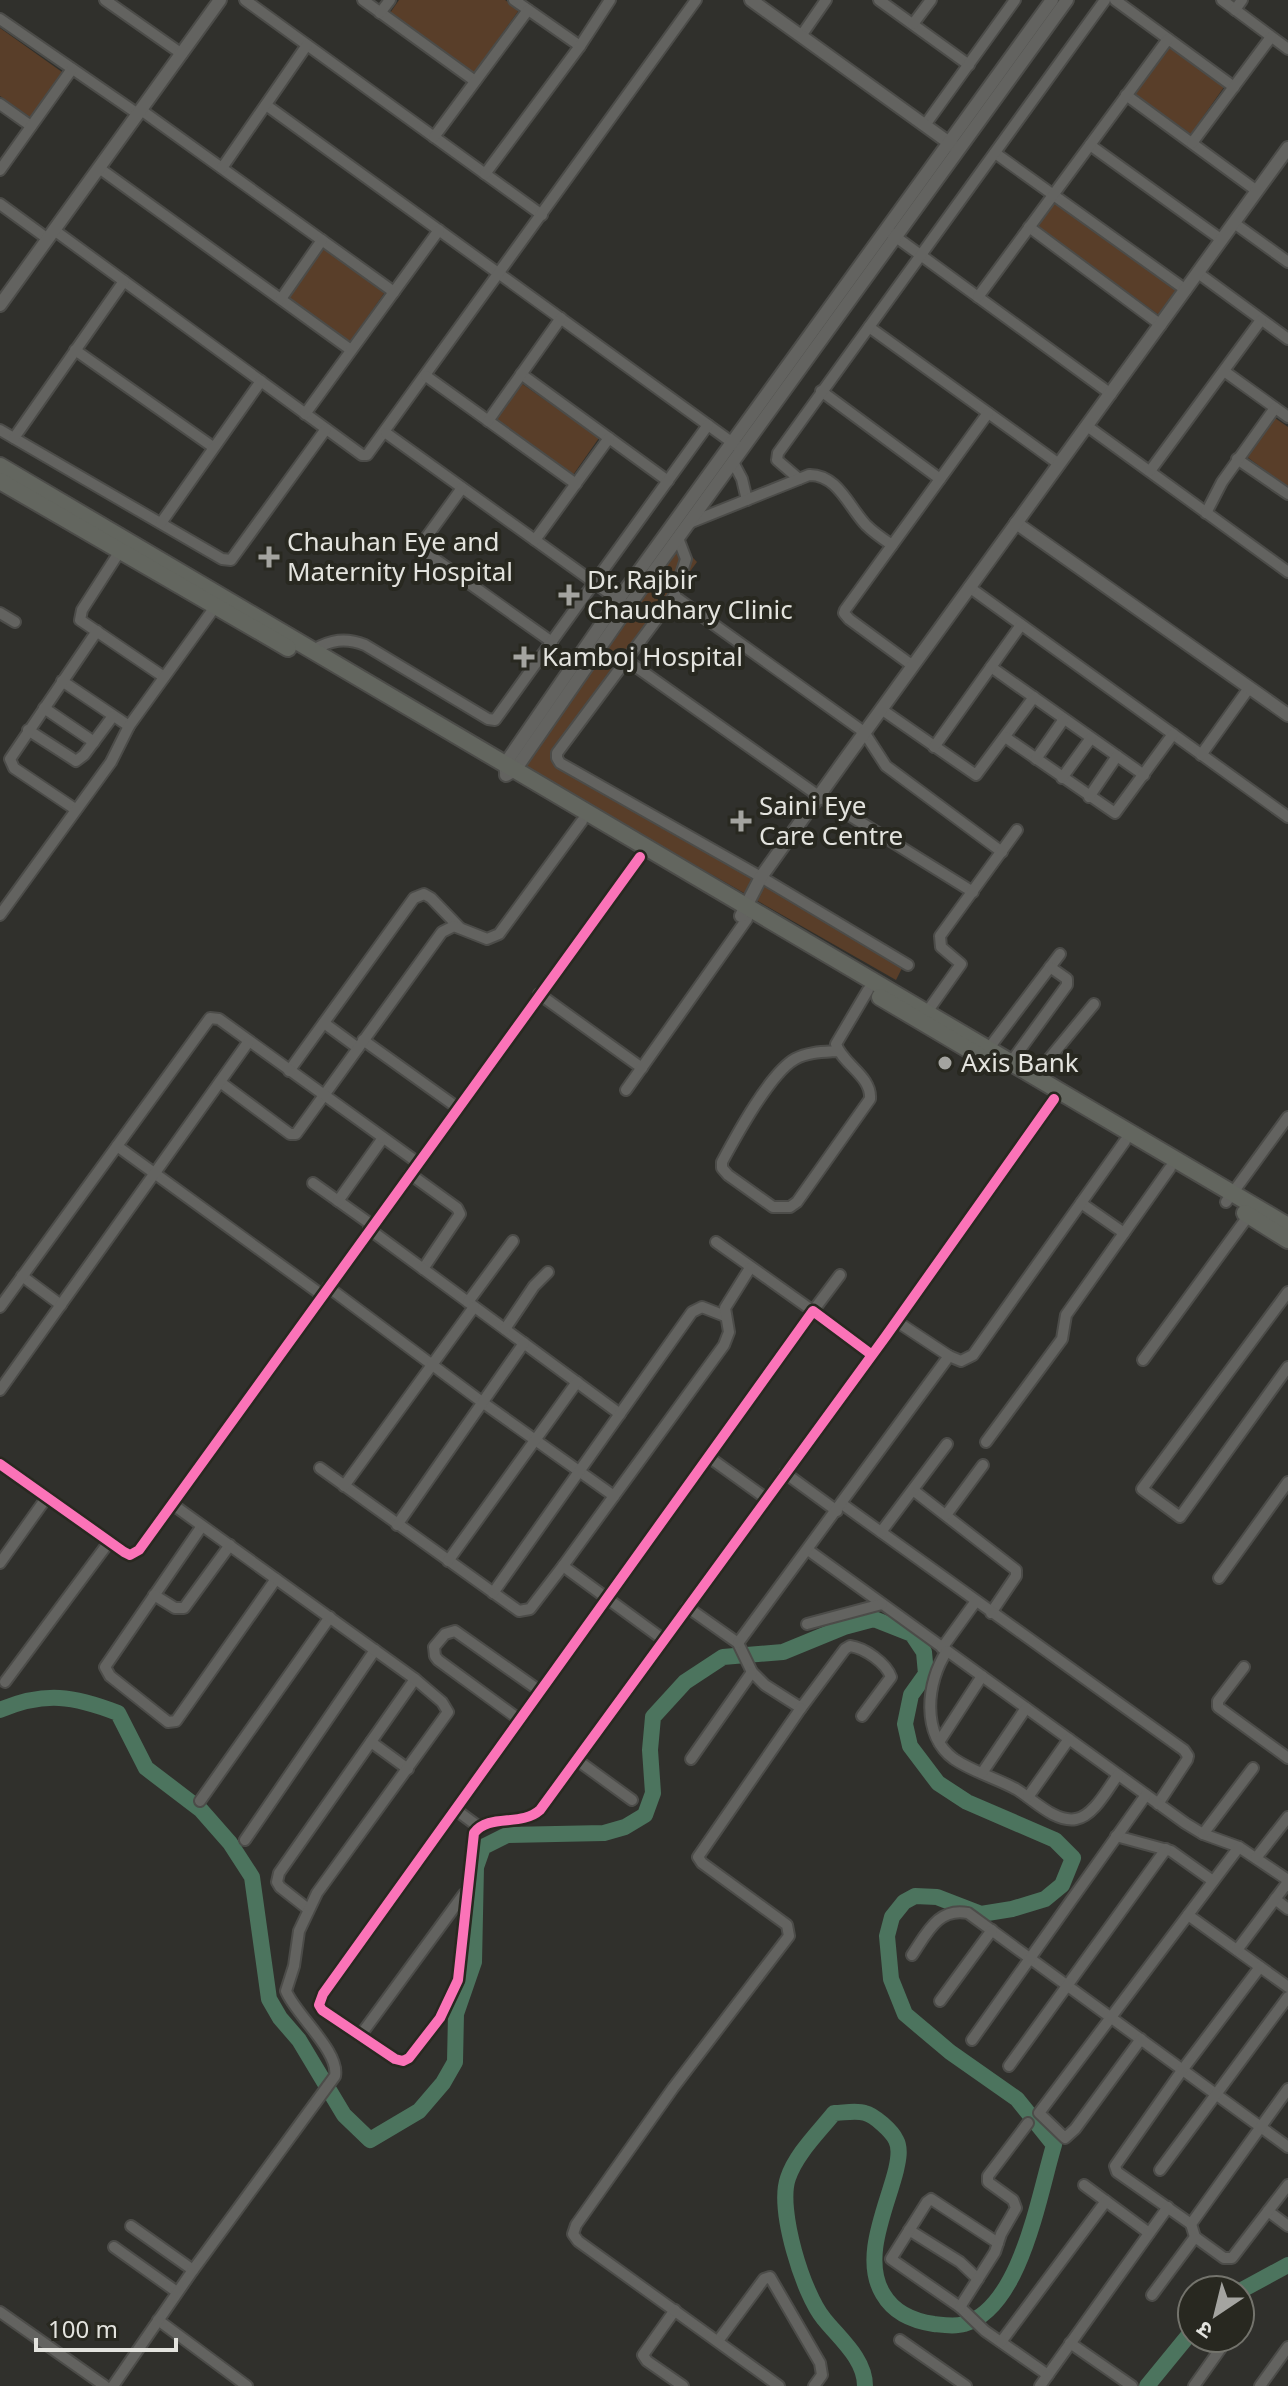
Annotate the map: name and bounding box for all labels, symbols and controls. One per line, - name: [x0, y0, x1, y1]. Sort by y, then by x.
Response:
- place label: Chauhan Eye and Maternity Hospital: [287, 523, 513, 589]
- marker: Chauhan Eye and Maternity Hospital: [258, 546, 280, 568]
- place label: Dr. Rajbir Chaudhary Clinic: [587, 561, 793, 627]
- marker: Dr. Rajbir Chaudhary Clinic: [558, 584, 580, 606]
- place label: Kamboj Hospital: [542, 638, 743, 674]
- marker: Kamboj Hospital: [513, 646, 535, 668]
- place label: Saini Eye Care Centre: [759, 787, 903, 853]
- marker: Saini Eye Care Centre: [730, 810, 752, 832]
- place label: Axis Bank: [961, 1044, 1079, 1080]
- marker: Axis Bank: [936, 1054, 954, 1072]
- north arrow: [1176, 2274, 1256, 2354]
- scale bar: [36, 2302, 176, 2352]
- text: 100 m: [48, 2312, 118, 2345]
- text: उ: [1189, 2315, 1218, 2347]

